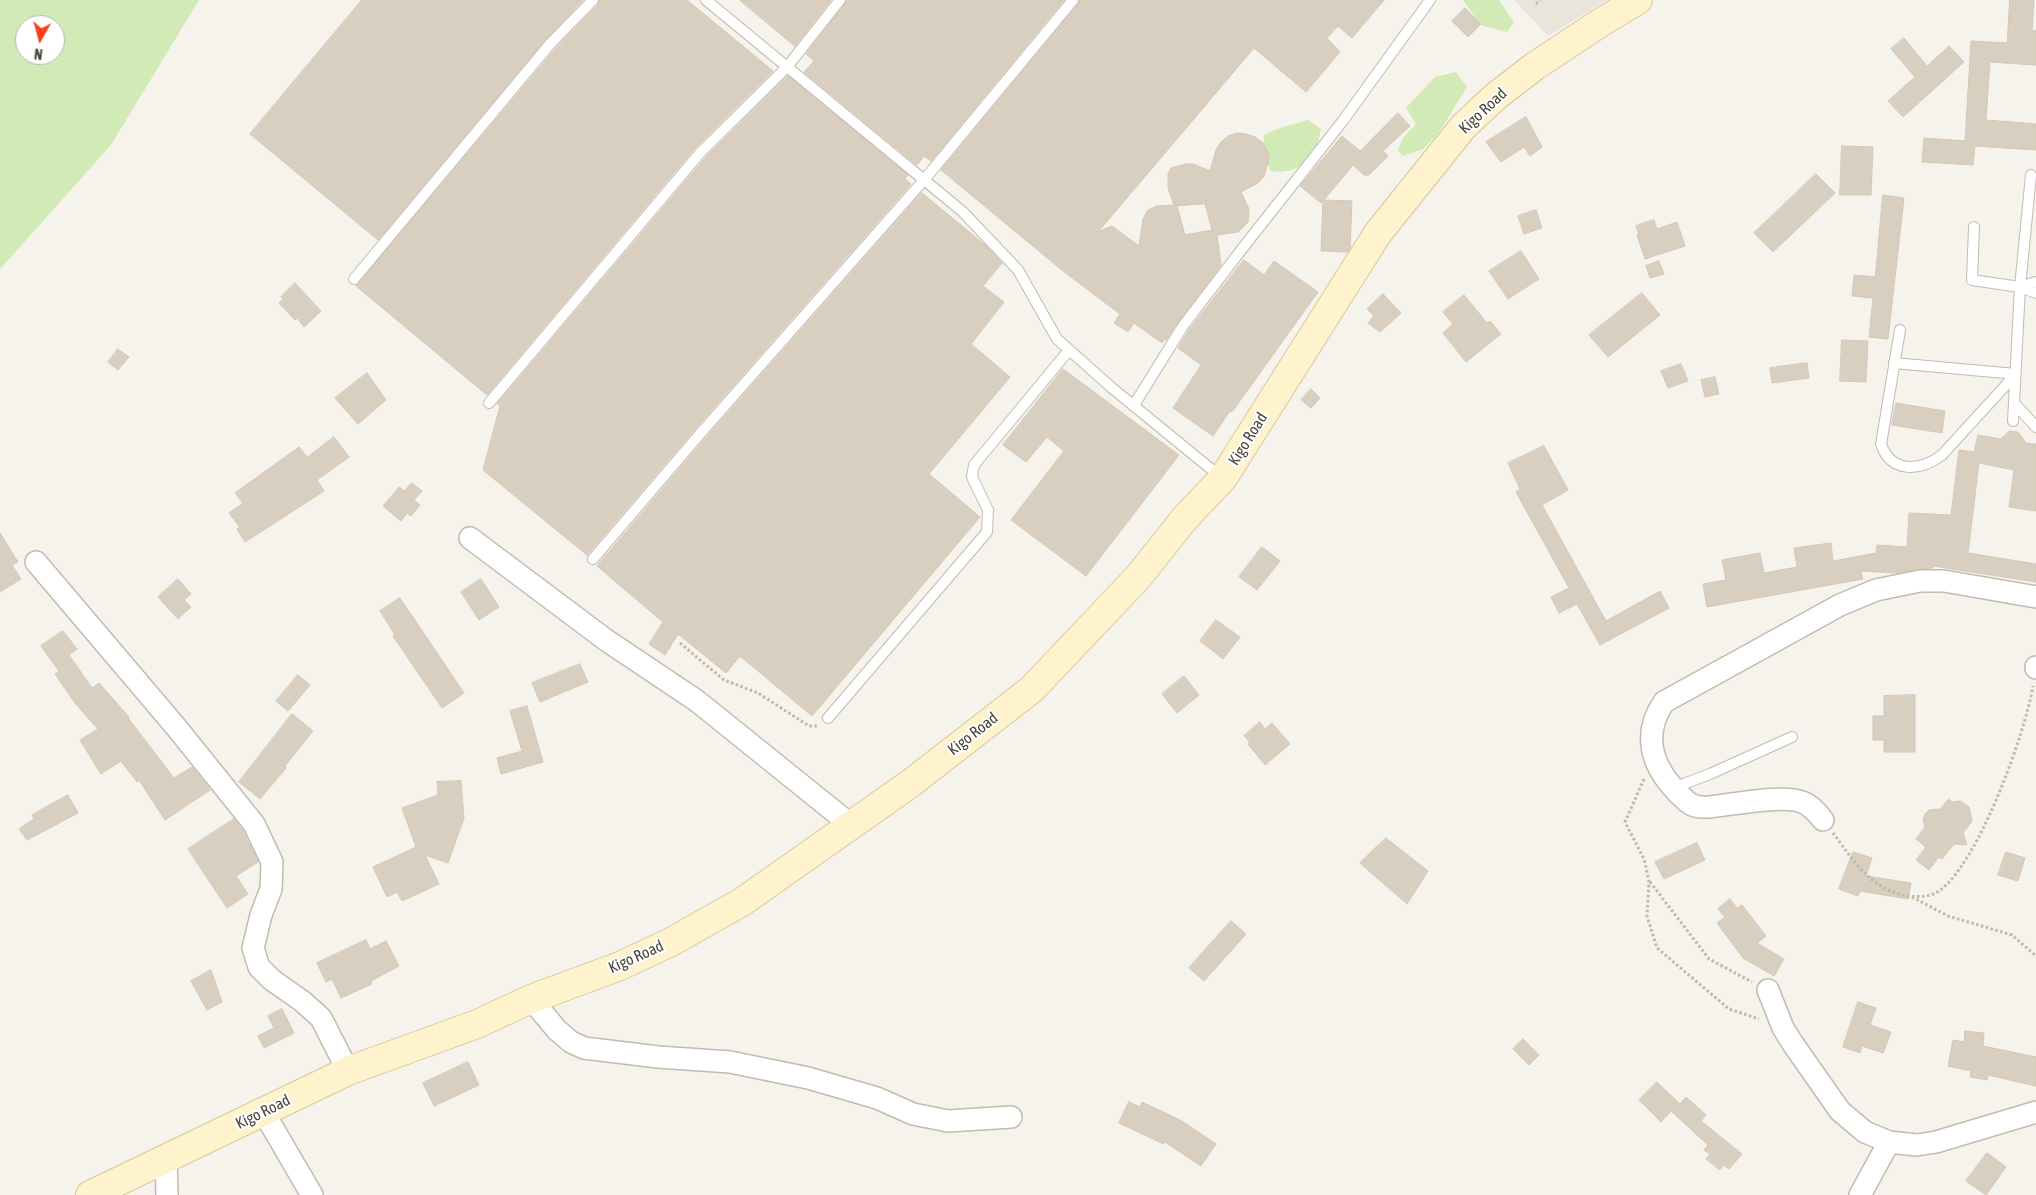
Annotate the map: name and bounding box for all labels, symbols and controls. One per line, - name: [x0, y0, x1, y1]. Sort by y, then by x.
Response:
- north arrow: [15, 15, 65, 65]
- text: N: [33, 45, 43, 62]
- street label: Kigo Road: [1455, 84, 1511, 138]
- street label: Kigo Road: [1224, 409, 1272, 469]
- street label: Kigo Road: [944, 708, 1002, 760]
- street label: Kigo Road: [605, 936, 667, 978]
- street label: Kigo Road: [233, 1091, 293, 1133]

